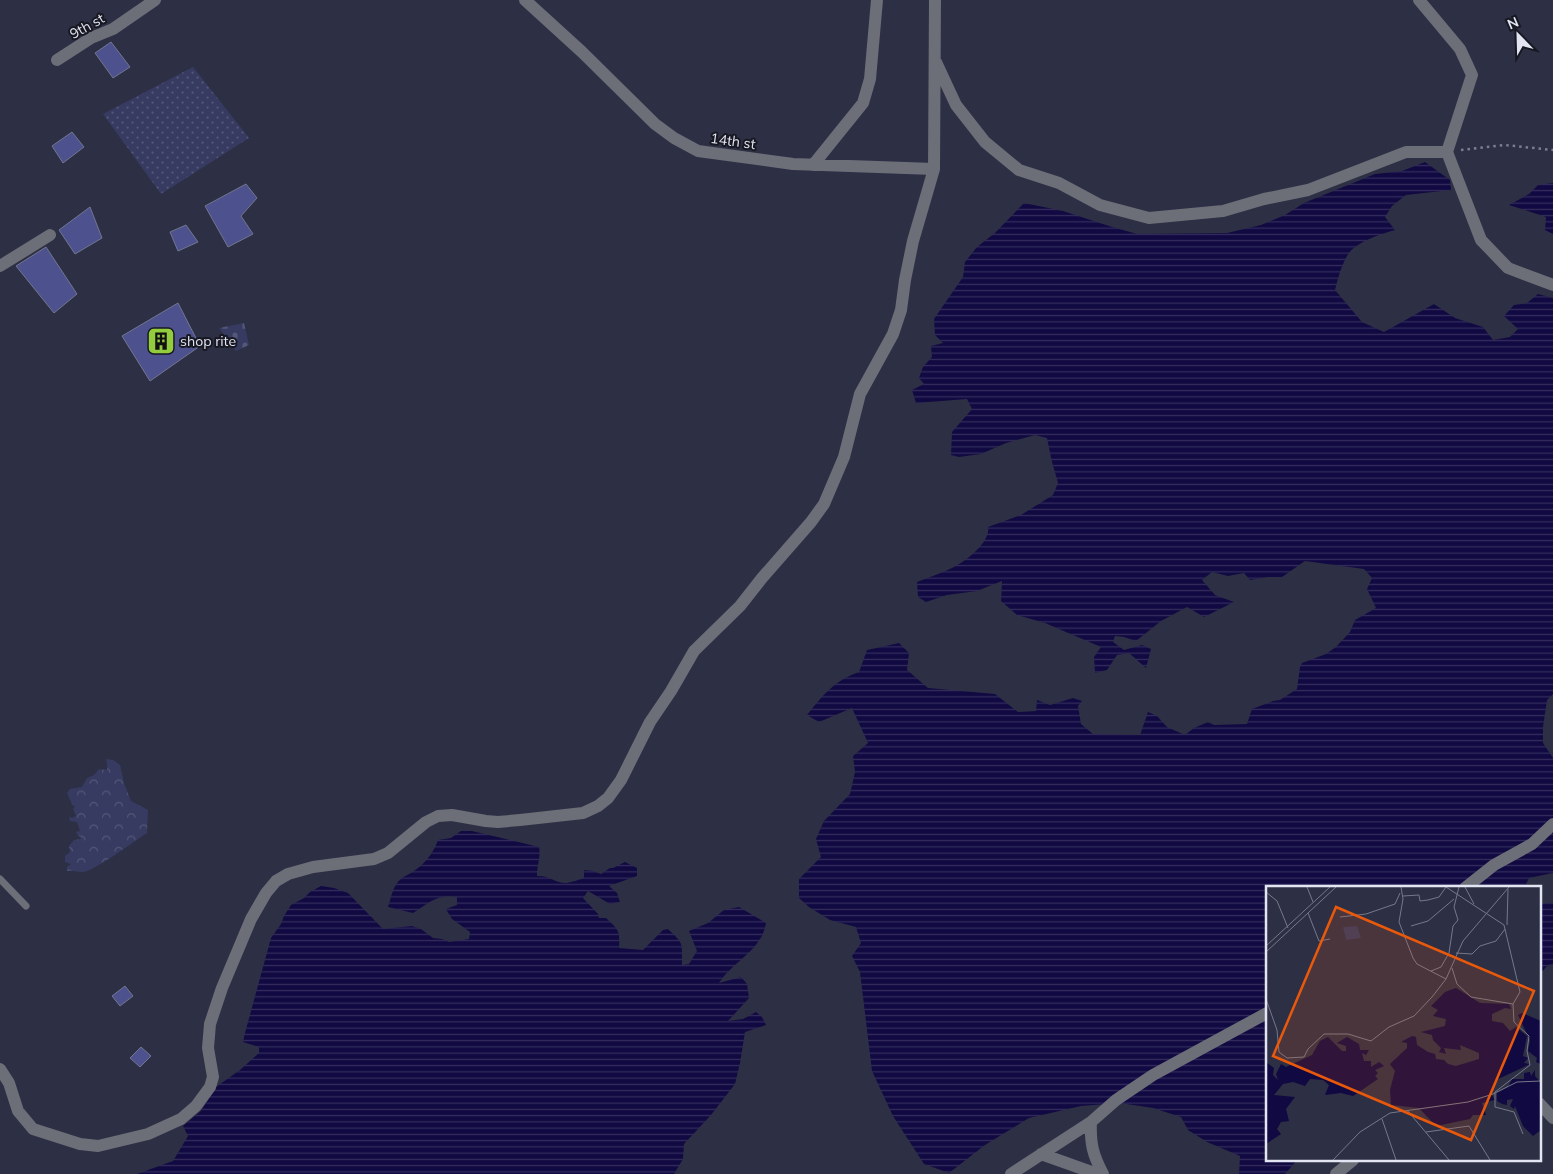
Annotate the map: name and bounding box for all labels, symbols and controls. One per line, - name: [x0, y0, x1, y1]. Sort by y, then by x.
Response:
- street label: 9th st: [66, 9, 108, 43]
- north arrow: [1493, 10, 1543, 60]
- text: N: [1505, 13, 1521, 33]
- street label: 14th st: [709, 129, 757, 153]
- building icon: shop rite: [146, 326, 176, 356]
- place label: shop rite: [180, 332, 236, 350]
- inset map: [1266, 886, 1540, 1162]

